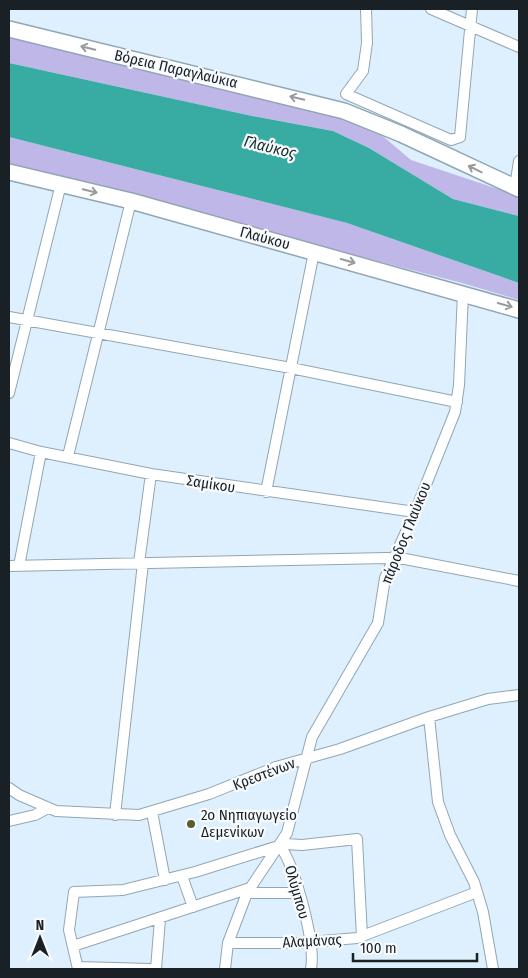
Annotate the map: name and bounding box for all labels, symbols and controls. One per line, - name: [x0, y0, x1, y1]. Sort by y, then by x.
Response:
- one-way arrow: [80, 43, 96, 52]
- street label: Βόρεια Παραγλαύκια: [113, 46, 239, 92]
- one-way arrow: [289, 93, 305, 102]
- water label: Γλαύκος: [242, 131, 299, 163]
- one-way arrow: [468, 164, 483, 173]
- one-way arrow: [82, 187, 98, 196]
- street label: Γλαύκου: [238, 223, 292, 253]
- one-way arrow: [340, 257, 356, 267]
- one-way arrow: [496, 301, 512, 311]
- street label: Σαμίκου: [185, 471, 237, 497]
- street label: πάροδος Γλαύκου: [377, 479, 435, 587]
- street label: Κρεστένων: [230, 754, 298, 794]
- place label: 2ο Νηπιαγωγείο Δεμενίκων: [201, 806, 297, 841]
- marker: 2ο Νηπιαγωγείο Δεμενίκων: [185, 818, 197, 830]
- street label: Ολύμπου: [281, 863, 313, 921]
- north arrow: [15, 913, 65, 963]
- text: N: [36, 917, 44, 934]
- street label: Αλαμάνας: [282, 930, 343, 952]
- scale bar: [353, 930, 477, 962]
- text: 100 m: [360, 939, 397, 957]

